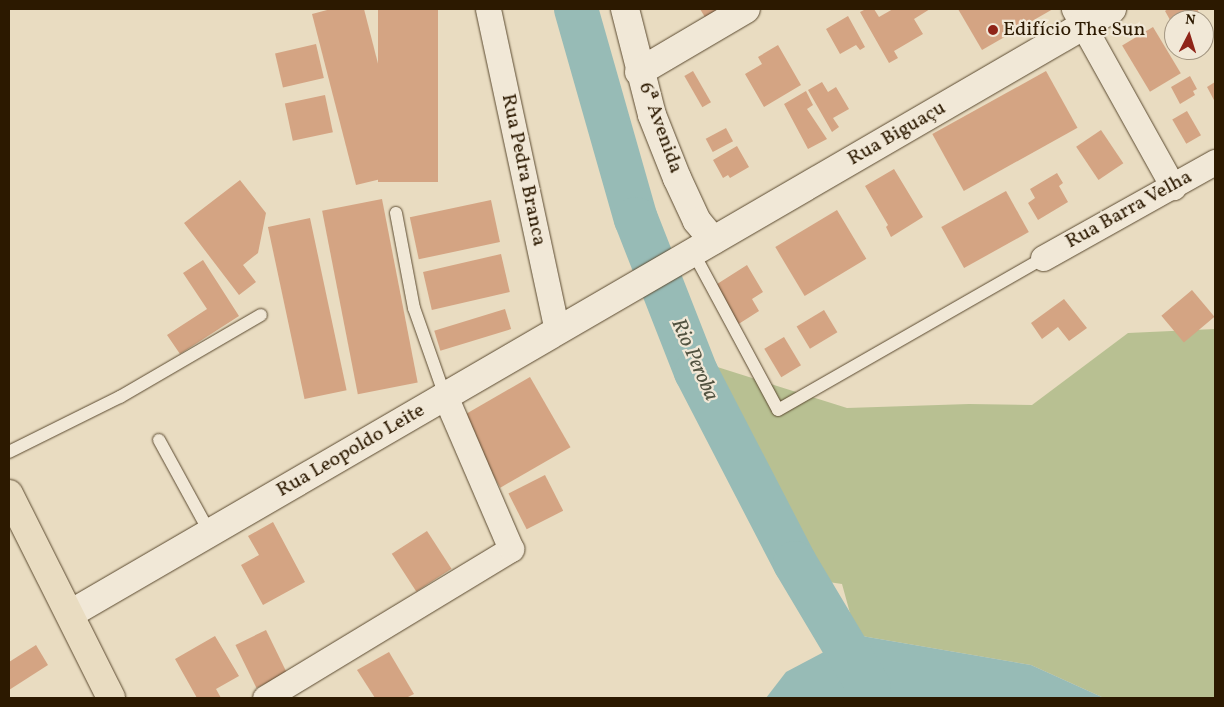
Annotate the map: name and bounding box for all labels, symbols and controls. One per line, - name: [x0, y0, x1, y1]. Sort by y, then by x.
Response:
- north arrow: [1164, 10, 1214, 60]
- text: N: [1184, 11, 1196, 30]
- place label: Edifício The Sun: [1003, 18, 1146, 42]
- marker: Edifício The Sun: [987, 24, 999, 36]
- street label: 6ª Avenida: [633, 79, 687, 177]
- street label: Rua Pedra Branca: [495, 92, 551, 248]
- street label: Rua Biguaçu: [844, 96, 950, 172]
- street label: Rua Barra Velha: [1061, 165, 1197, 255]
- water label: Rio Peroba: [665, 315, 723, 405]
- street label: Rua Leopoldo Leite: [273, 399, 429, 503]

